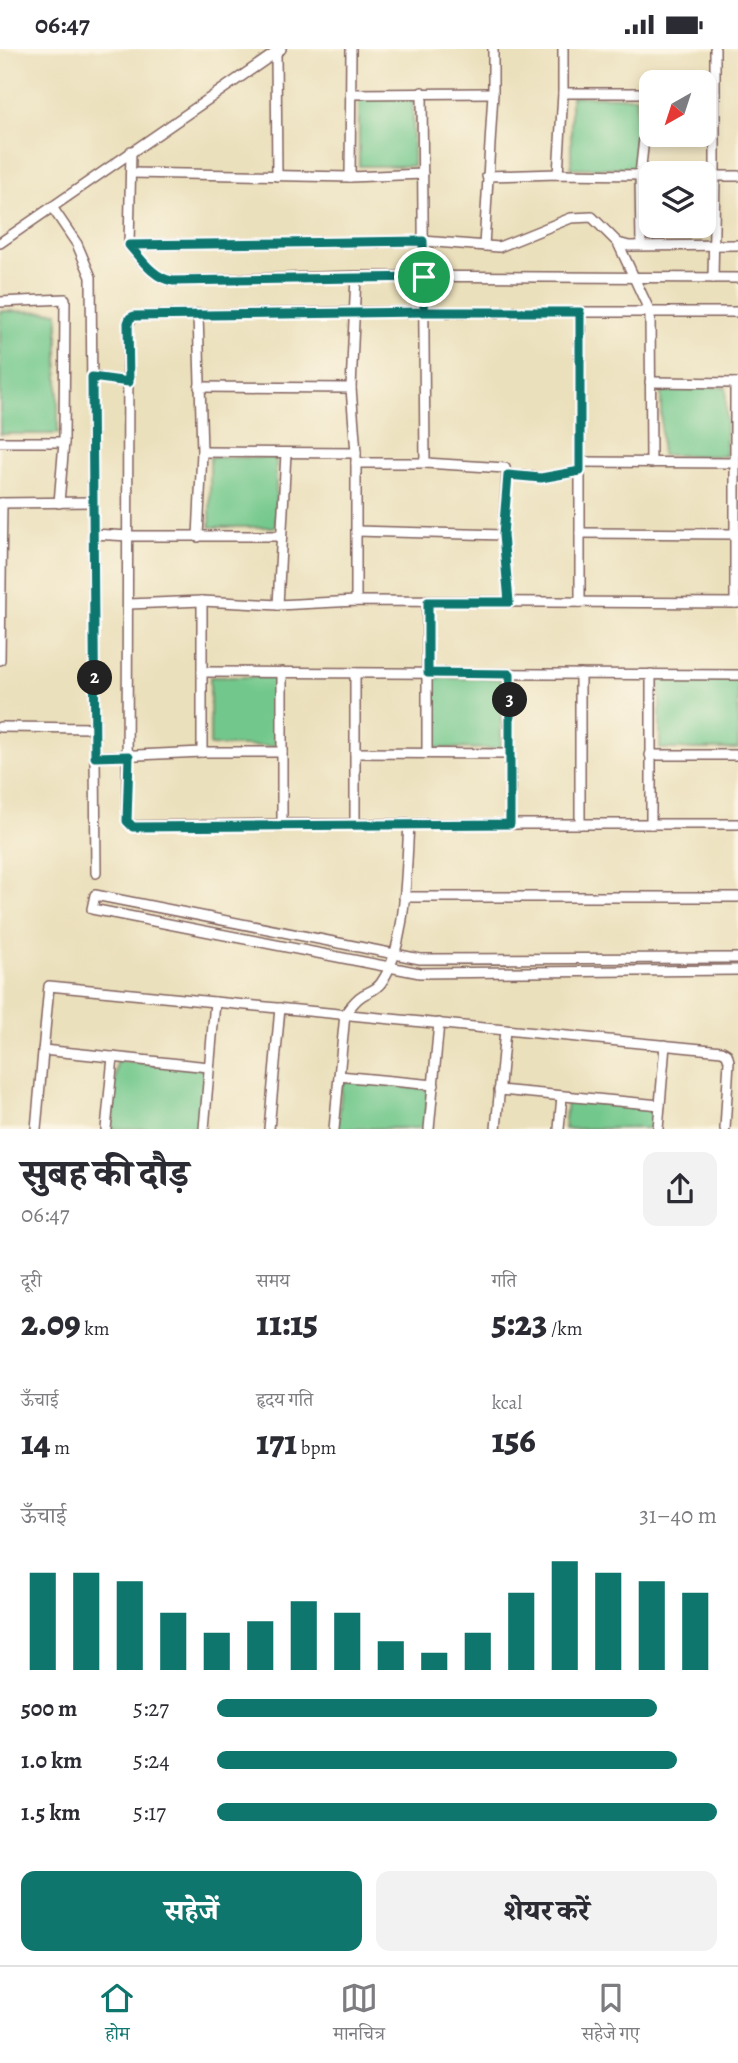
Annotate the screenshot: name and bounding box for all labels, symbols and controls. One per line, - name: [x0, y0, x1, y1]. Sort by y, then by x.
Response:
- text: 06:47: [35, 7, 90, 42]
- north arrow: [639, 70, 716, 147]
- map controls: [639, 70, 716, 238]
- button: layers: [639, 161, 716, 238]
- pin: [394, 247, 454, 307]
- icon: arrive: [405, 258, 443, 296]
- pin: 2: [78, 661, 112, 695]
- text: 2: [90, 664, 99, 690]
- pin: 3: [492, 683, 528, 717]
- text: 3: [505, 686, 514, 712]
- text: सुबह की दौड़: [21, 1147, 189, 1199]
- button: share: [643, 1152, 717, 1226]
- text: 06:47: [21, 1199, 69, 1230]
- text: दूरी: [21, 1268, 42, 1294]
- text: समय: [256, 1268, 290, 1294]
- text: गति: [492, 1268, 517, 1294]
- text: 2.09: [21, 1299, 81, 1347]
- text: 11:15: [256, 1299, 318, 1347]
- text: 5:23: [492, 1299, 547, 1347]
- text: km: [81, 1316, 110, 1342]
- text: /km: [547, 1316, 583, 1342]
- text: ऊँचाई: [21, 1387, 58, 1413]
- text: हृदय गति: [256, 1387, 313, 1413]
- text: kcal: [492, 1390, 522, 1416]
- text: 156: [492, 1416, 536, 1464]
- text: 14: [21, 1418, 51, 1466]
- text: 171: [256, 1418, 297, 1466]
- text: m: [51, 1435, 70, 1461]
- text: bpm: [297, 1435, 336, 1461]
- text: ऊँचाई: [21, 1500, 66, 1531]
- text: 31–40 m: [639, 1500, 717, 1531]
- text: 500 m: [21, 1693, 77, 1724]
- text: 5:27: [133, 1693, 169, 1724]
- text: 1.0 km: [21, 1745, 82, 1776]
- text: 5:24: [133, 1745, 170, 1776]
- text: 1.5 km: [21, 1797, 81, 1828]
- text: 5:17: [133, 1797, 166, 1828]
- button: सहेजें: [21, 1871, 362, 1951]
- button: शेयर करें: [376, 1871, 717, 1951]
- tab: होम: [98, 1979, 136, 2052]
- tab: मानचित्र: [333, 1979, 385, 2052]
- tab: सहेजे गए: [582, 1979, 640, 2052]

